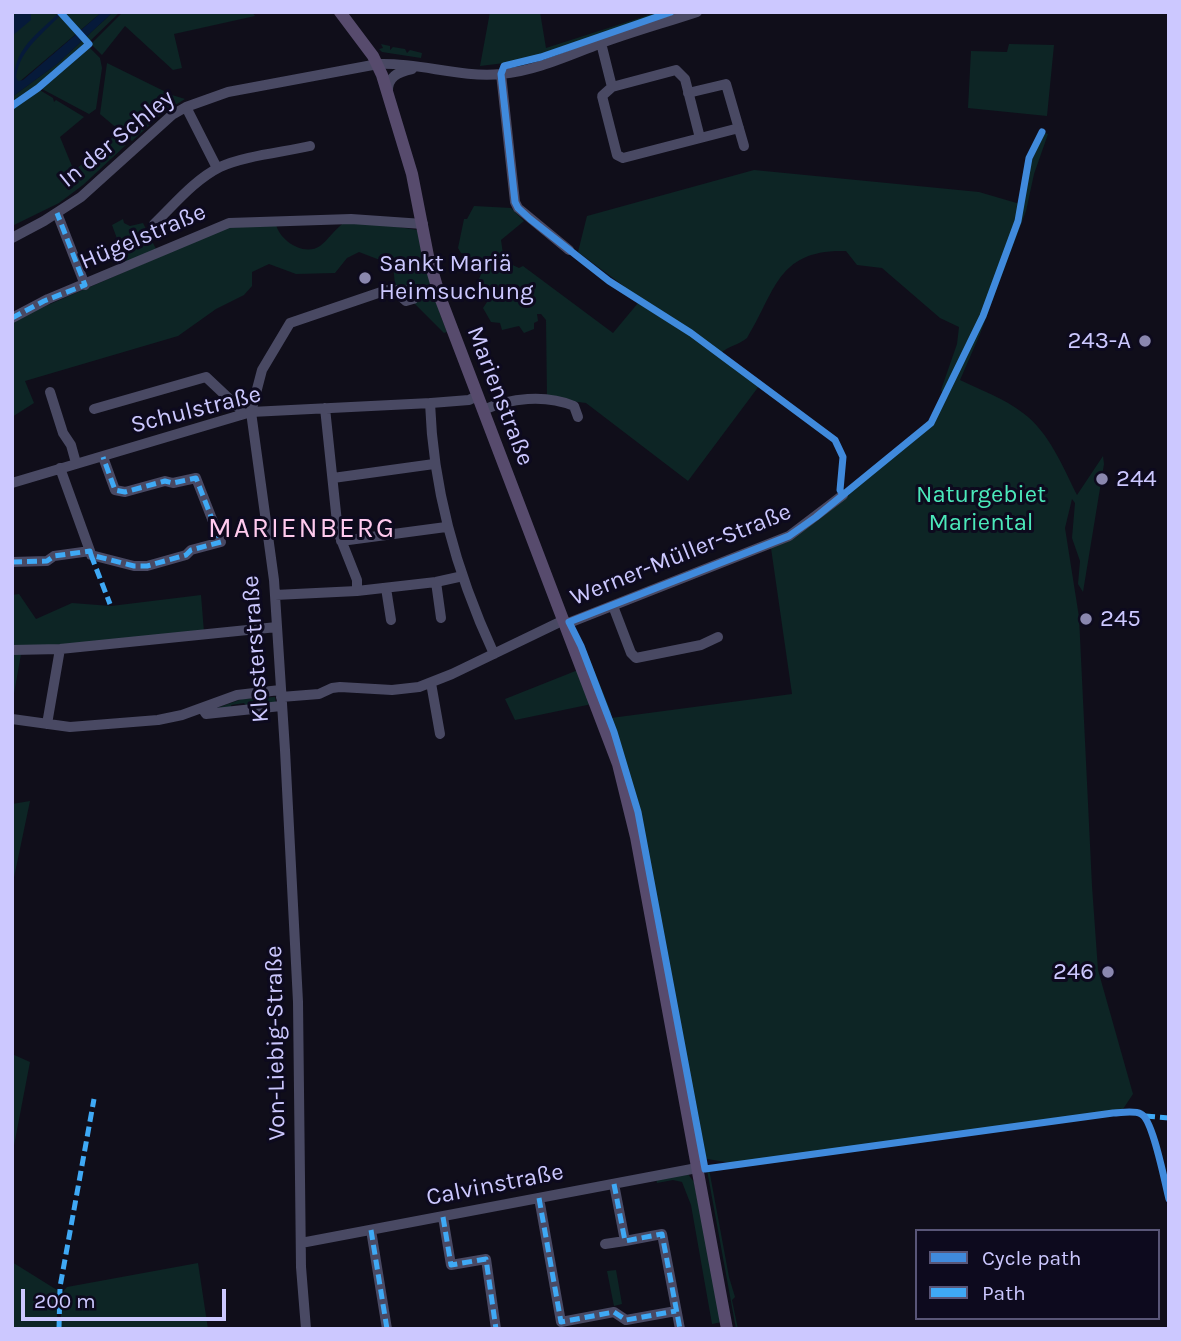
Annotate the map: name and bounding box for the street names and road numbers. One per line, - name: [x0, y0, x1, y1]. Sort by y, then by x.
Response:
- street label: In der Schley: [54, 84, 180, 194]
- street label: Hügelstraße: [76, 198, 210, 276]
- street label: Marienstraße: [460, 322, 540, 470]
- street label: Schulstraße: [128, 380, 264, 440]
- street label: Werner-Müller-Straße: [566, 498, 796, 612]
- street label: Klosterstraße: [236, 574, 276, 724]
- street label: Von-Liebig-Straße: [260, 945, 292, 1141]
- street label: Calvinstraße: [424, 1158, 566, 1212]

